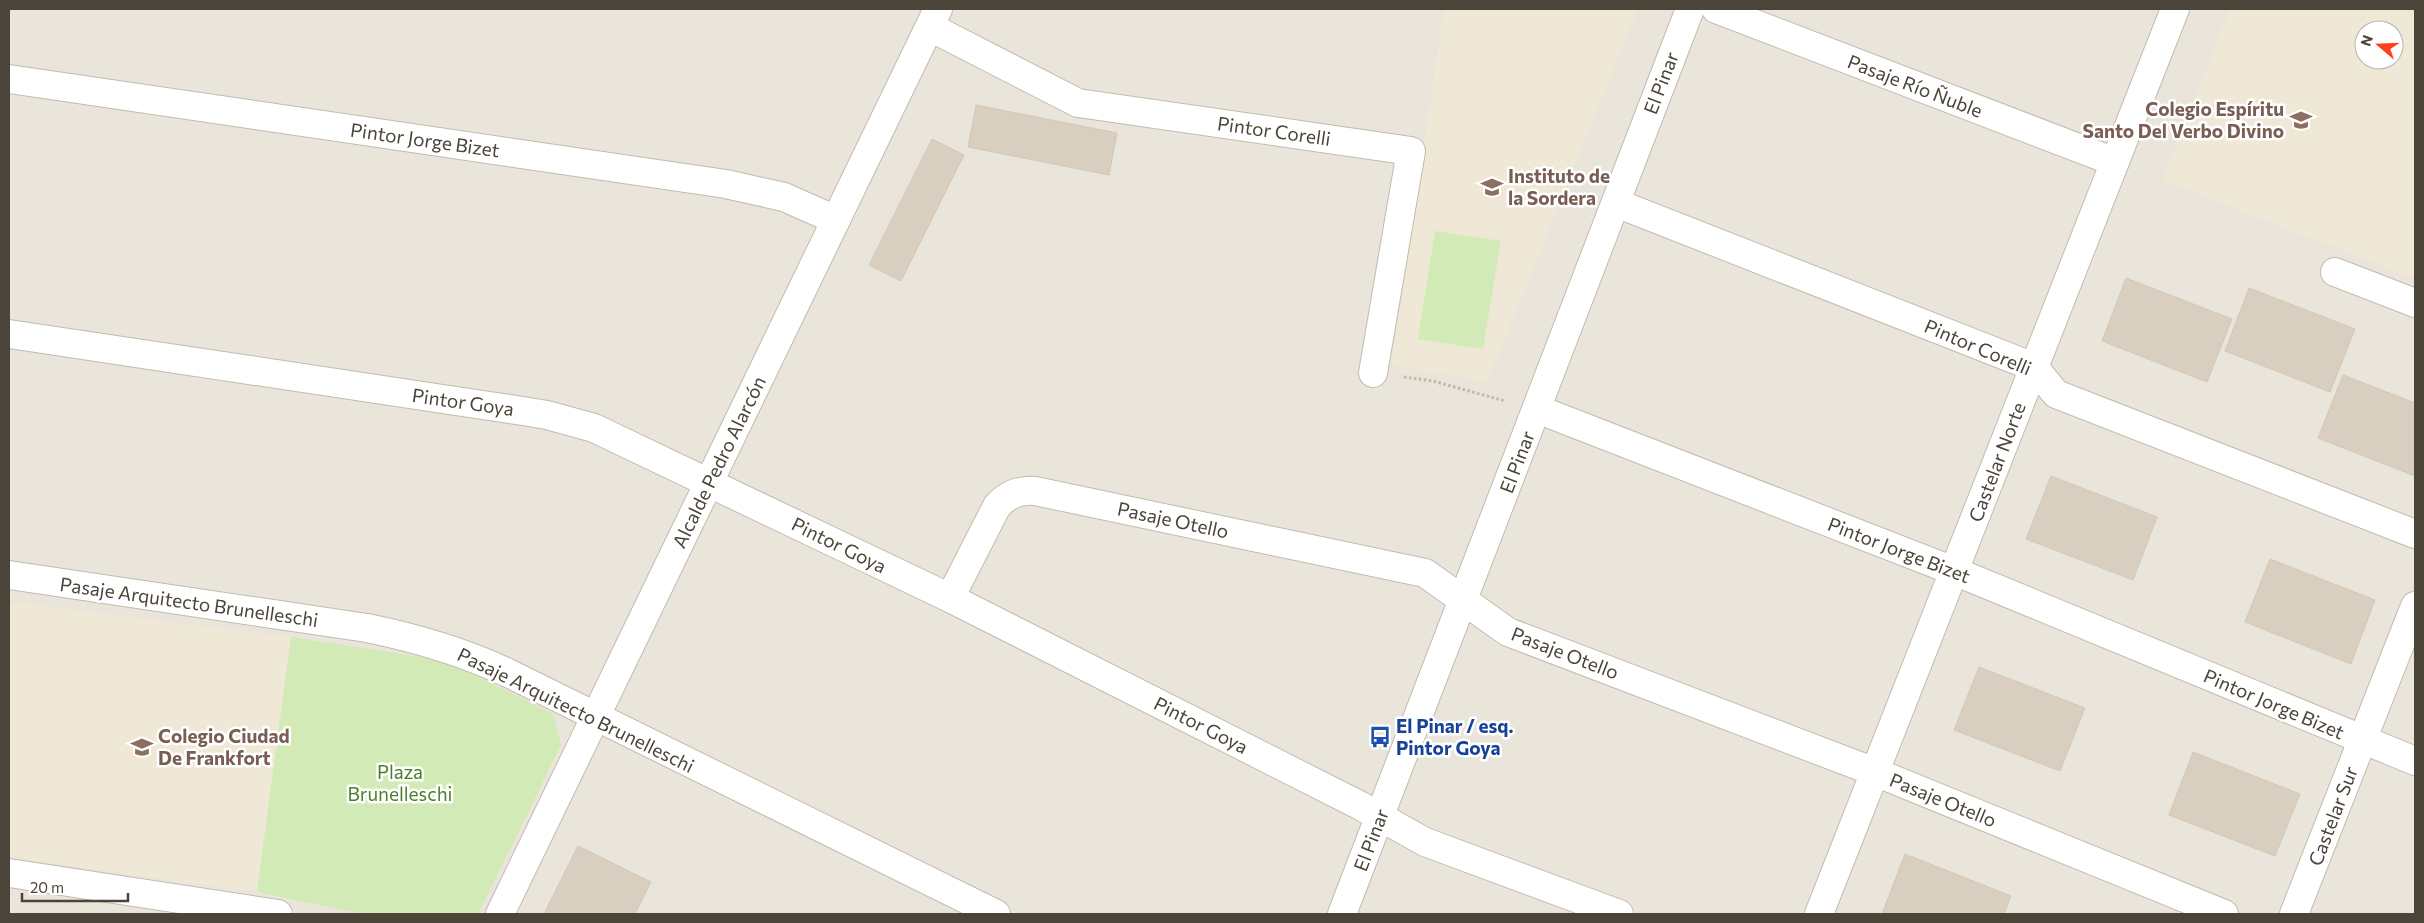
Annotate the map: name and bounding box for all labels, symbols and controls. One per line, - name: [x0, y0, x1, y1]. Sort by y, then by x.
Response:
- north arrow: [2354, 20, 2404, 70]
- text: N: [2356, 33, 2376, 48]
- street label: El Pinar: [1638, 48, 1683, 117]
- street label: Pasaje Río Ñuble: [1845, 49, 1986, 122]
- place label: Colegio Espíritu Santo Del Verbo Divino: [2082, 97, 2284, 142]
- school or university icon: Colegio Espíritu Santo Del Verbo Divino: [2288, 107, 2314, 133]
- street label: Pintor Corelli: [1216, 111, 1332, 150]
- street label: Pintor Jorge Bizet: [349, 118, 501, 161]
- place label: Instituto de la Sordera: [1508, 164, 1610, 209]
- school or university icon: Instituto de la Sordera: [1479, 174, 1505, 200]
- street label: Pintor Corelli: [1921, 314, 2035, 379]
- street label: Alcalde Pedro Alarcón: [667, 372, 770, 551]
- street label: Pintor Goya: [411, 383, 515, 420]
- street label: Castelar Norte: [1963, 399, 2030, 525]
- street label: El Pinar: [1494, 427, 1539, 496]
- street label: Pasaje Otello: [1115, 496, 1231, 543]
- street label: Pintor Goya: [788, 512, 890, 577]
- street label: Pintor Jorge Bizet: [1825, 512, 1974, 587]
- street label: Pasaje Arquitecto Brunelleschi: [58, 572, 320, 631]
- street label: Pasaje Otello: [1508, 622, 1622, 684]
- street label: Pasaje Arquitecto Brunelleschi: [454, 642, 698, 777]
- street label: Pintor Jorge Bizet: [2200, 664, 2348, 744]
- street label: Pintor Goya: [1150, 691, 1252, 758]
- place label: El Pinar / esq. Pintor Goya: [1396, 714, 1514, 759]
- place label: Colegio Ciudad De Frankfort: [158, 724, 290, 769]
- bus stop icon: El Pinar / esq. Pintor Goya: [1367, 724, 1393, 750]
- school or university icon: Colegio Ciudad De Frankfort: [129, 734, 155, 760]
- park label: Plaza Brunelleschi: [348, 760, 452, 805]
- street label: Castelar Sur: [2303, 763, 2362, 869]
- street label: Pasaje Otello: [1886, 768, 2000, 831]
- street label: El Pinar: [1348, 805, 1393, 874]
- scale bar: [22, 870, 129, 902]
- text: 20 m: [30, 878, 64, 896]

